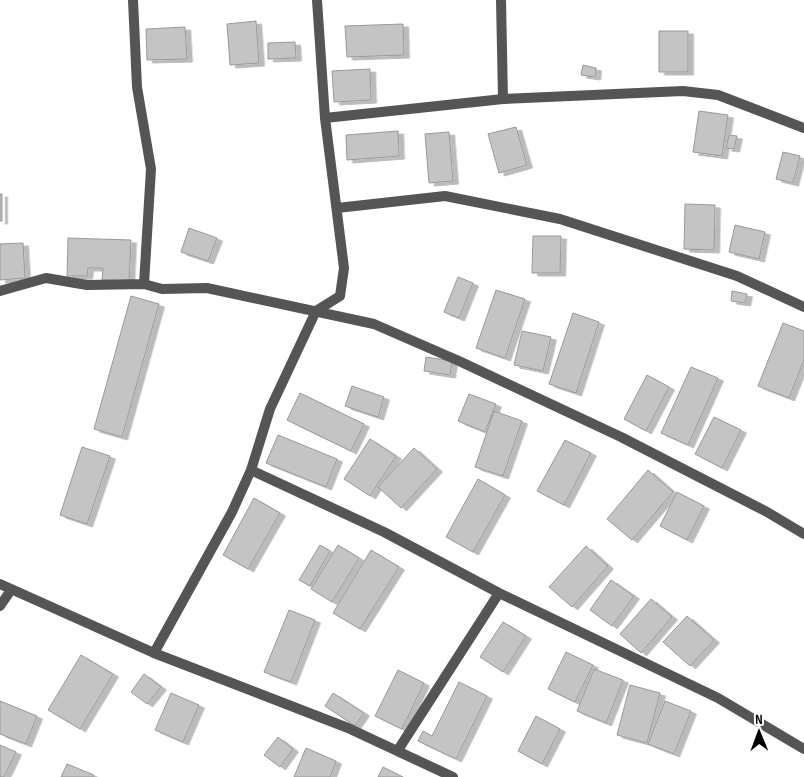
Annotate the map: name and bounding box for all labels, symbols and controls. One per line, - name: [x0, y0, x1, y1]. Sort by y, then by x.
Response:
- north arrow: [734, 707, 784, 757]
- text: N: [755, 711, 763, 728]

